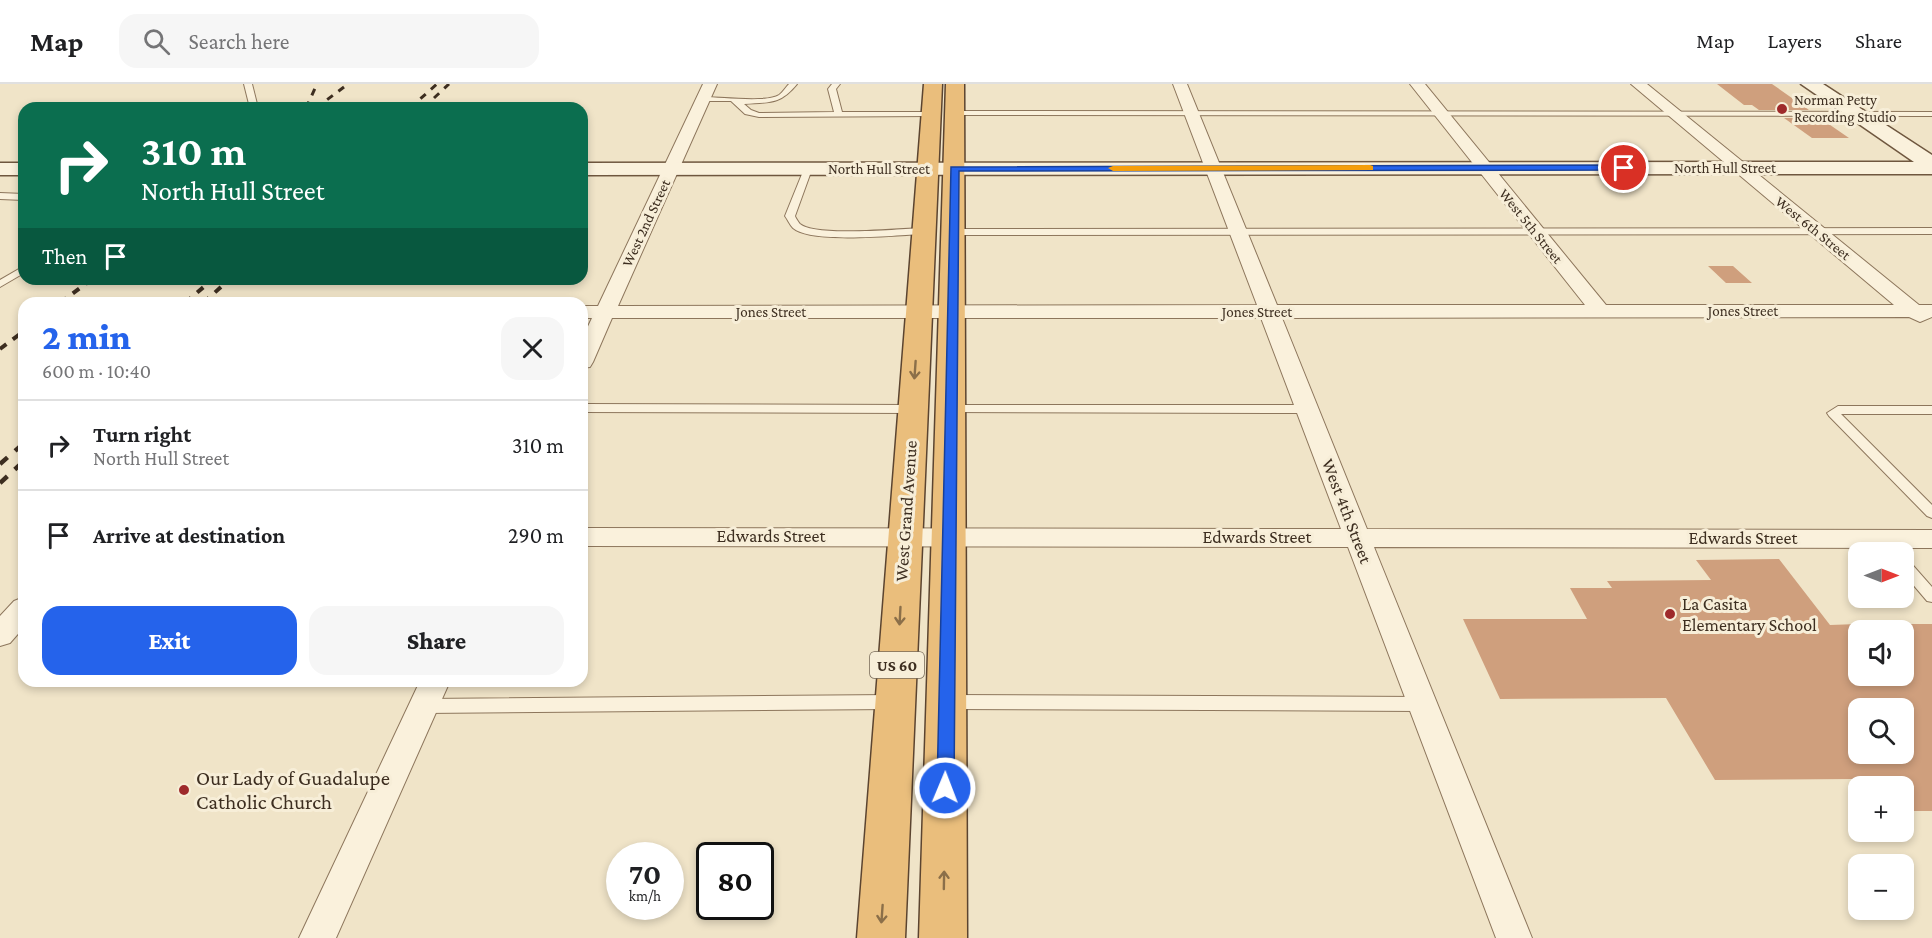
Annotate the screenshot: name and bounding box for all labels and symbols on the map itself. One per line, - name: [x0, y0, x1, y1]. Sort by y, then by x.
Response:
- place label: Norman Petty Recording Studio: [1794, 92, 1896, 126]
- marker: Norman Petty Recording Studio: [1775, 102, 1789, 116]
- pin: [1598, 142, 1649, 193]
- street label: North Hull Street: [1674, 160, 1777, 176]
- street label: North Hull Street: [828, 161, 931, 177]
- street label: West 2nd Street: [619, 176, 674, 269]
- street label: West 5th Street: [1496, 185, 1567, 267]
- street label: West 6th Street: [1772, 193, 1855, 264]
- street label: Jones Street: [1706, 303, 1779, 320]
- street label: Jones Street: [734, 304, 807, 321]
- street label: Jones Street: [1220, 304, 1293, 321]
- one-way arrow: [909, 360, 920, 380]
- street label: West Grand Avenue: [891, 440, 921, 582]
- street label: West 4th Street: [1318, 456, 1376, 567]
- street label: Edwards Street: [717, 526, 826, 546]
- street label: Edwards Street: [1203, 527, 1312, 547]
- street label: Edwards Street: [1689, 528, 1798, 548]
- north arrow: [1848, 542, 1914, 608]
- place label: La Casita Elementary School: [1682, 594, 1817, 635]
- one-way arrow: [894, 605, 905, 625]
- marker: La Casita Elementary School: [1663, 607, 1677, 621]
- road number: US 60: [870, 652, 924, 678]
- position arrow: [913, 756, 977, 820]
- place label: Our Lady of Guadalupe Catholic Church: [196, 766, 390, 814]
- marker: Our Lady of Guadalupe Catholic Church: [177, 783, 191, 797]
- speed limit sign: 80: [696, 842, 774, 920]
- one-way arrow: [938, 870, 950, 890]
- one-way arrow: [877, 904, 888, 924]

